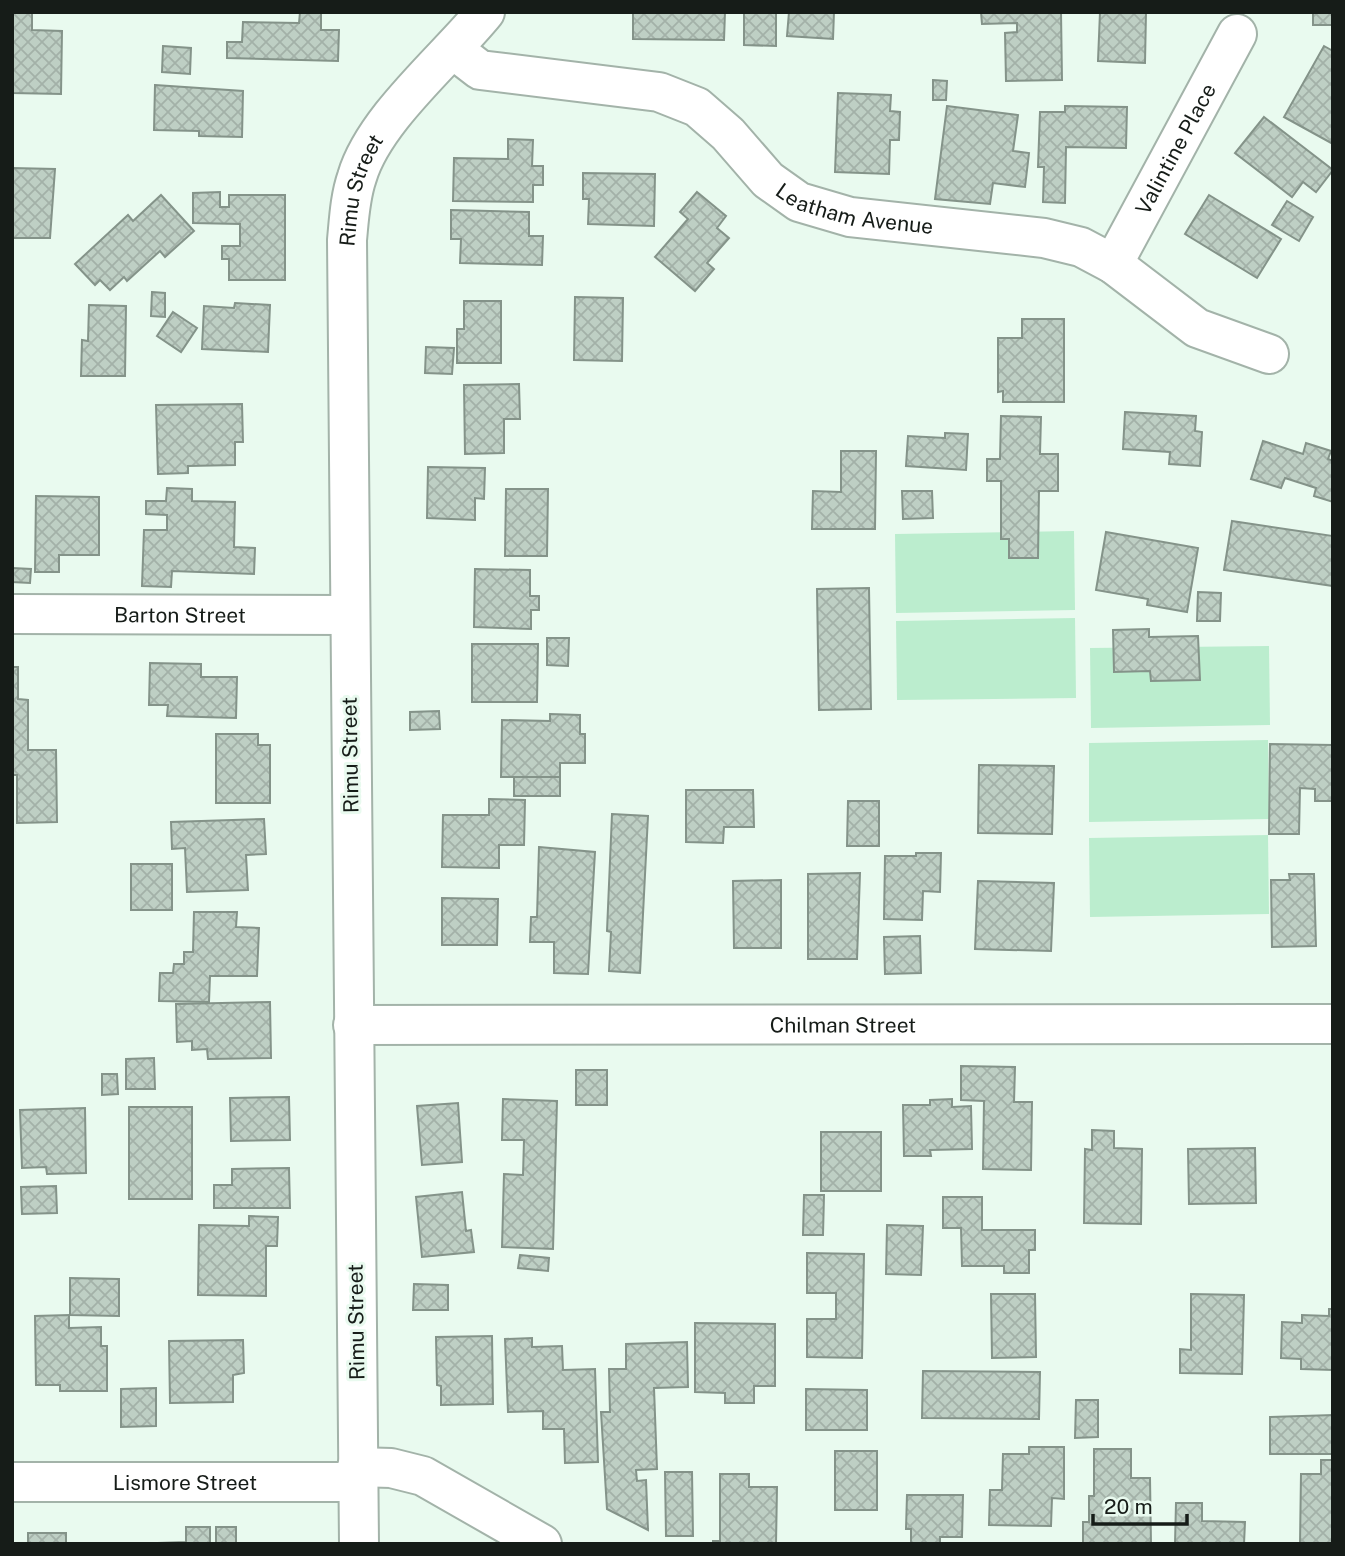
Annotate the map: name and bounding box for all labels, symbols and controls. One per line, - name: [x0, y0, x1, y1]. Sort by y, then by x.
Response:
- street label: Valintine Place: [1130, 79, 1221, 219]
- street label: Rimu Street: [334, 129, 388, 247]
- street label: Leatham Avenue: [771, 177, 935, 238]
- street label: Barton Street: [114, 602, 246, 627]
- street label: Rimu Street: [336, 697, 364, 813]
- street label: Chilman Street: [770, 1012, 916, 1037]
- street label: Rimu Street: [342, 1264, 370, 1380]
- street label: Lismore Street: [113, 1470, 257, 1495]
- scale bar: [1093, 1482, 1188, 1526]
- text: 20 m: [1104, 1494, 1153, 1519]

